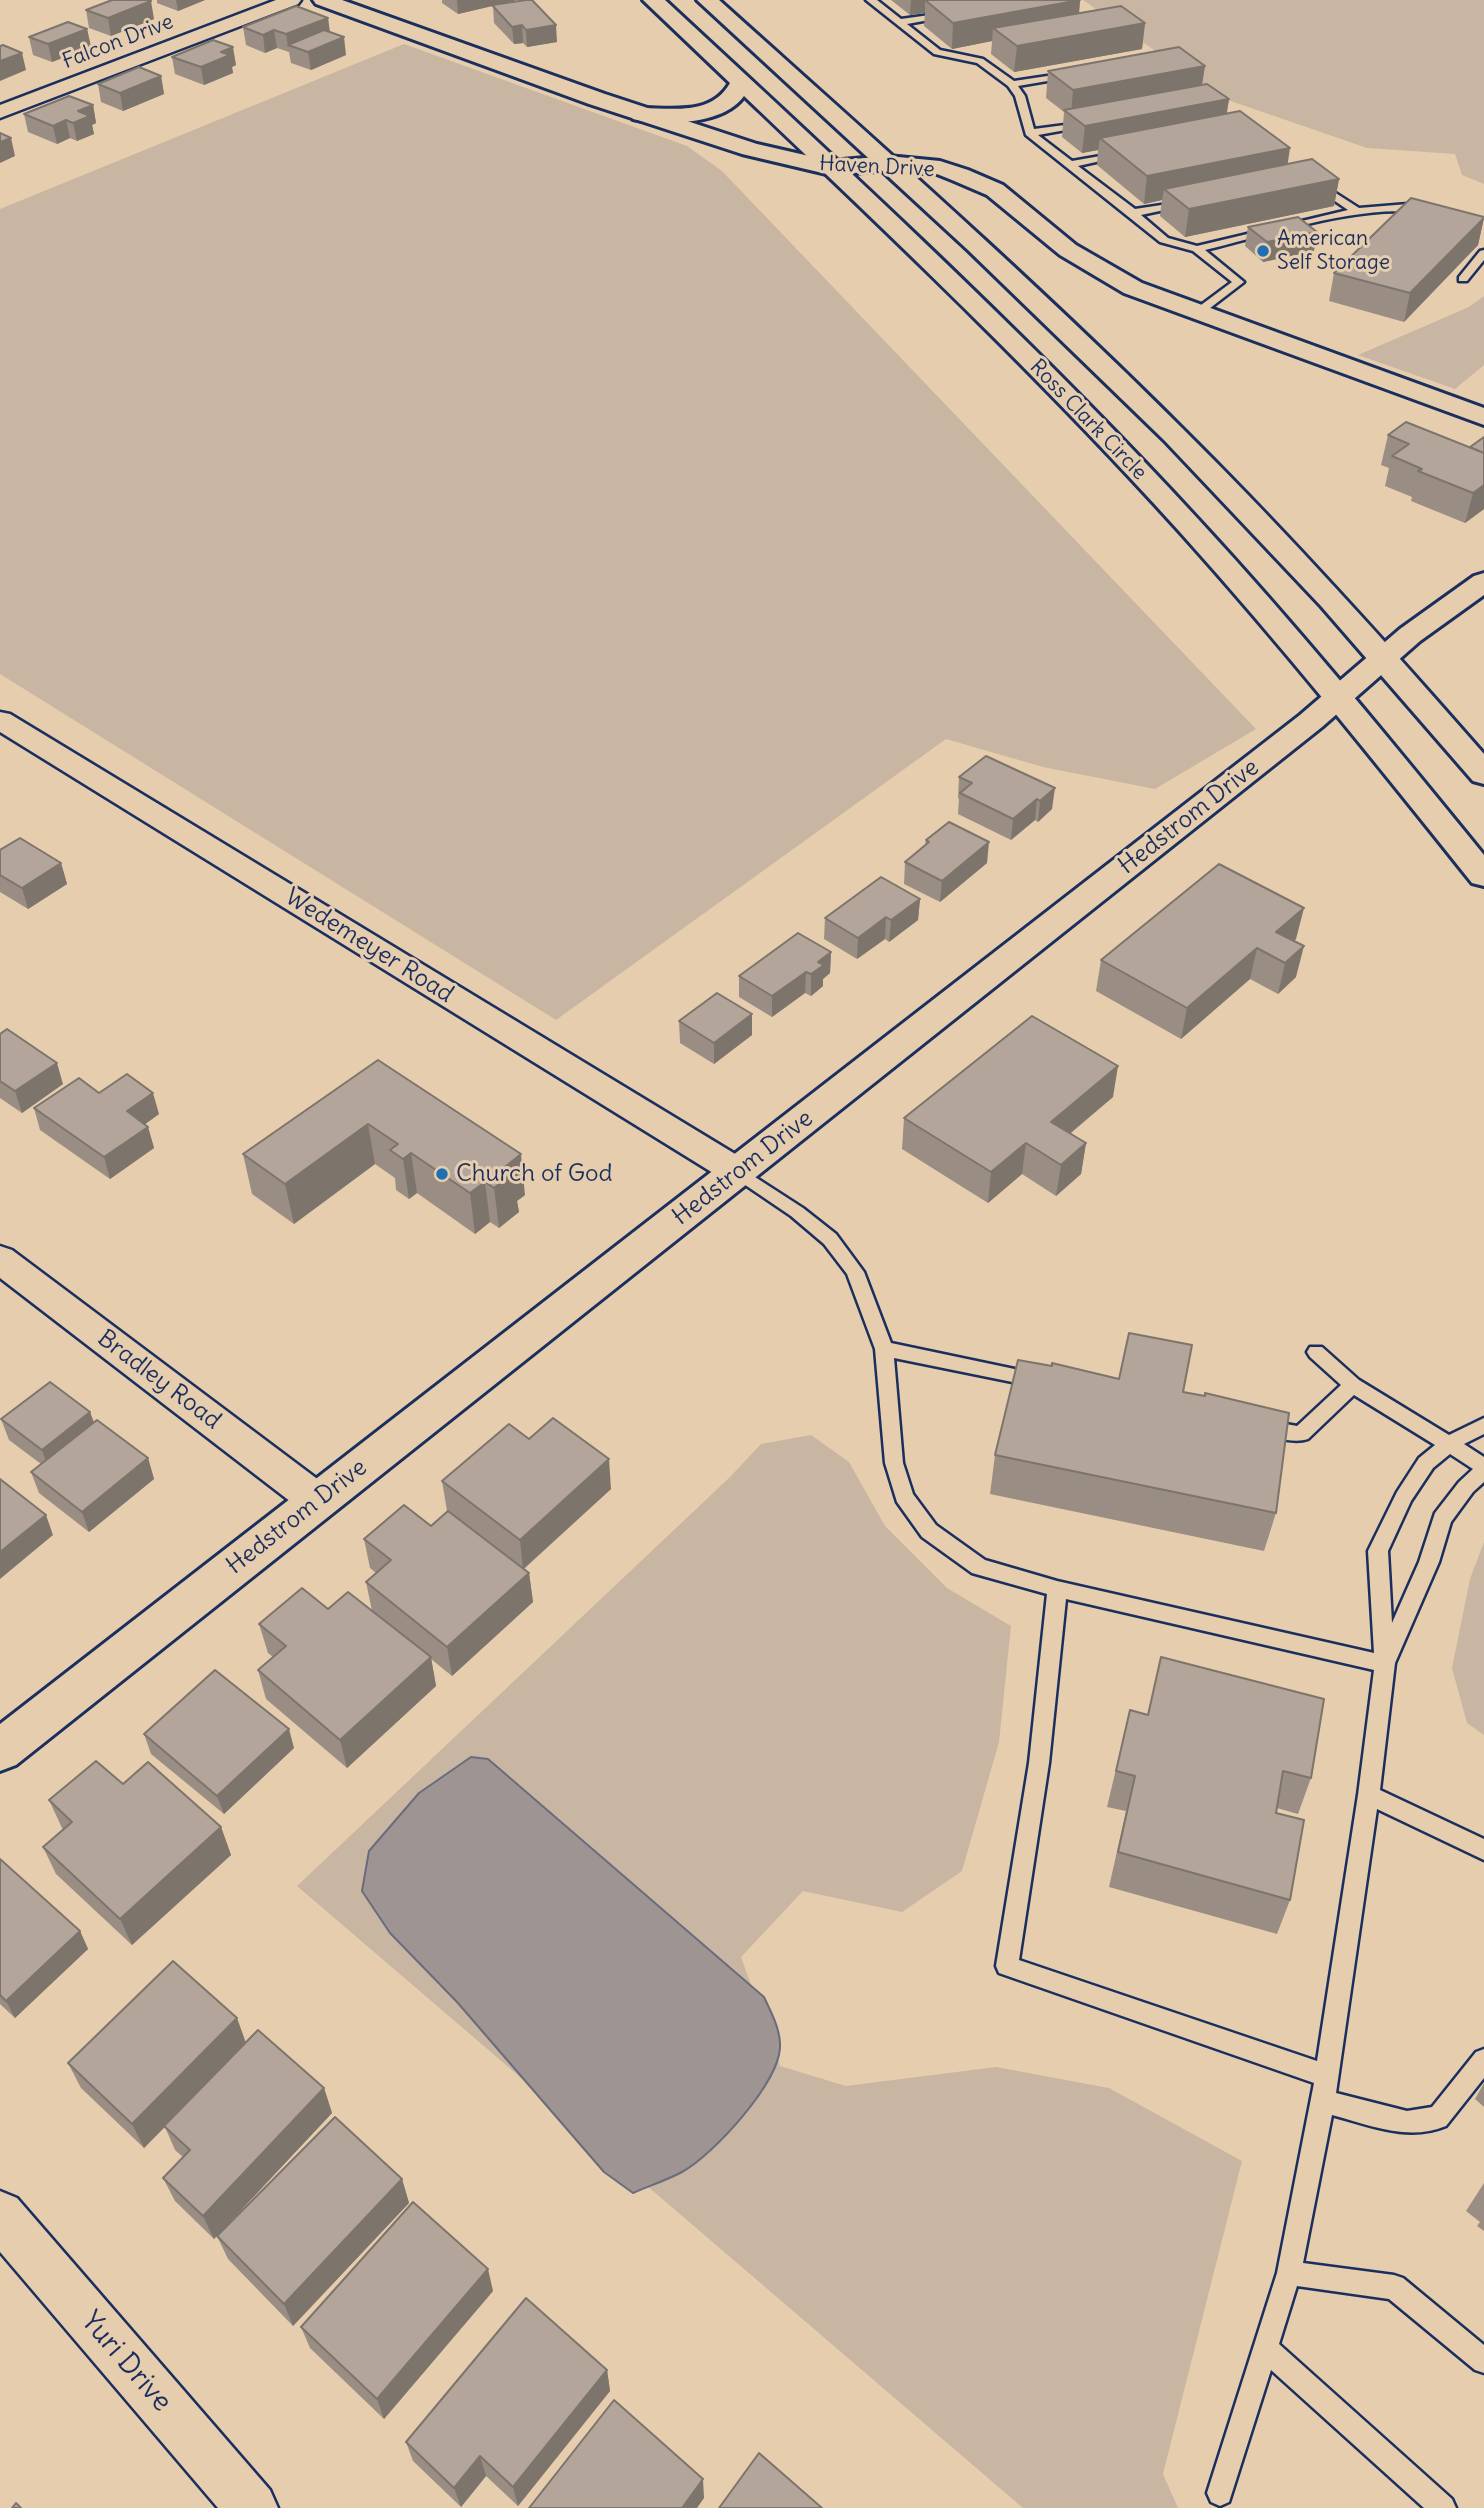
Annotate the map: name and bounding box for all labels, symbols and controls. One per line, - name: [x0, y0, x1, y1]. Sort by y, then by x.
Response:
- street label: Falcon Drive: [59, 9, 177, 75]
- street label: Haven Drive: [819, 151, 935, 183]
- place label: American Self Storage: [1277, 226, 1390, 276]
- marker: American Self Storage: [1255, 243, 1271, 259]
- street label: Ross Clark Circle: [1024, 355, 1152, 485]
- street label: Hedstrom Drive: [1113, 753, 1265, 881]
- street label: Wedemeyer Road: [279, 883, 459, 1009]
- street label: Hedstrom Drive: [667, 1104, 819, 1232]
- place label: Church of God: [456, 1160, 613, 1188]
- marker: Church of God: [434, 1166, 450, 1182]
- street label: Bradley Road: [92, 1324, 226, 1436]
- street label: Hedstrom Drive: [221, 1453, 373, 1581]
- street label: Yuri Drive: [74, 2305, 178, 2419]

